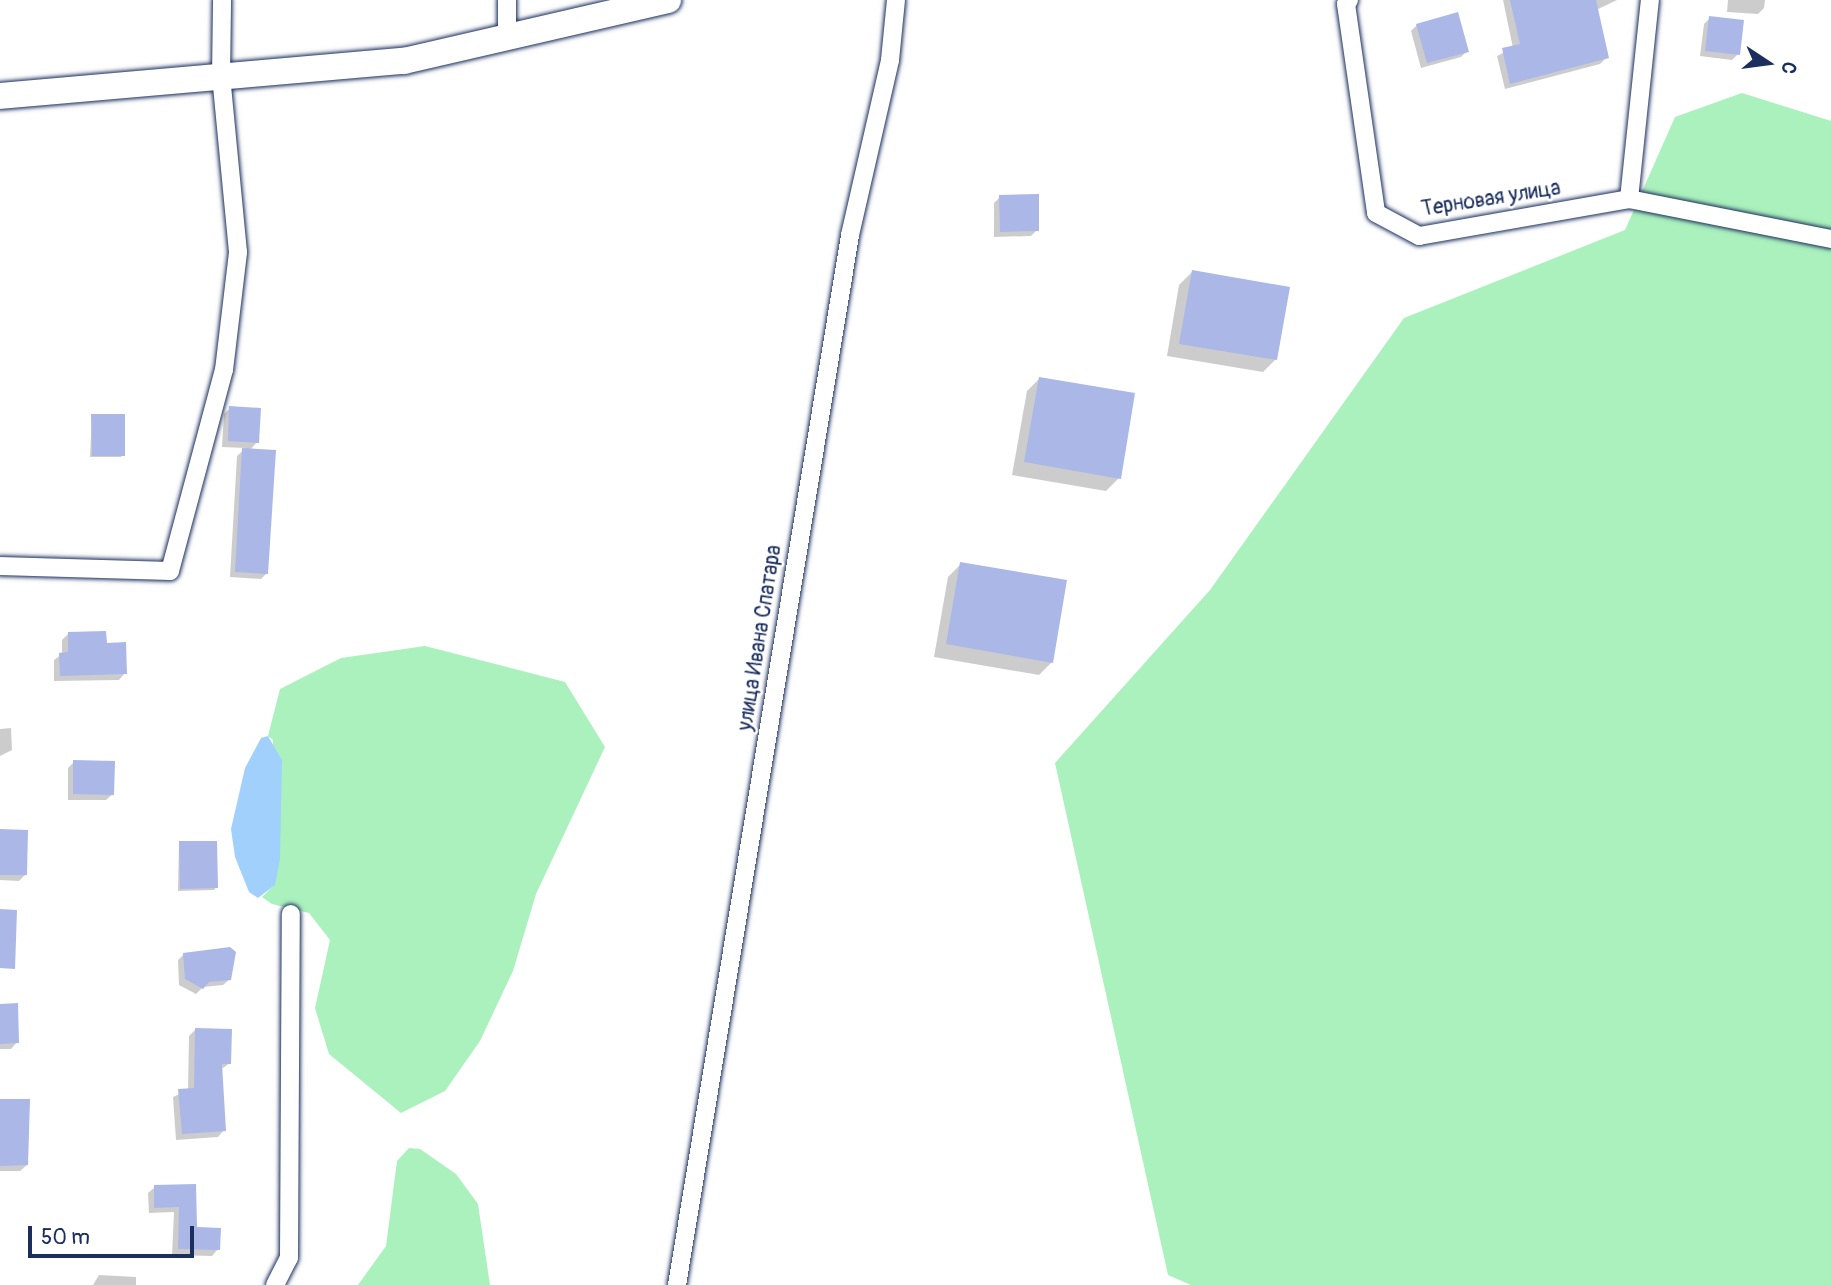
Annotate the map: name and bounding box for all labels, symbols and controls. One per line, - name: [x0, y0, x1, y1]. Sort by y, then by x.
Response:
- north arrow: [1733, 28, 1803, 98]
- text: С: [1775, 59, 1801, 76]
- street label: Терновая улица: [1420, 176, 1562, 222]
- street label: улица Ивана Спатара: [733, 543, 787, 733]
- scale bar: [32, 1212, 198, 1256]
- text: 50 m: [41, 1224, 90, 1251]

